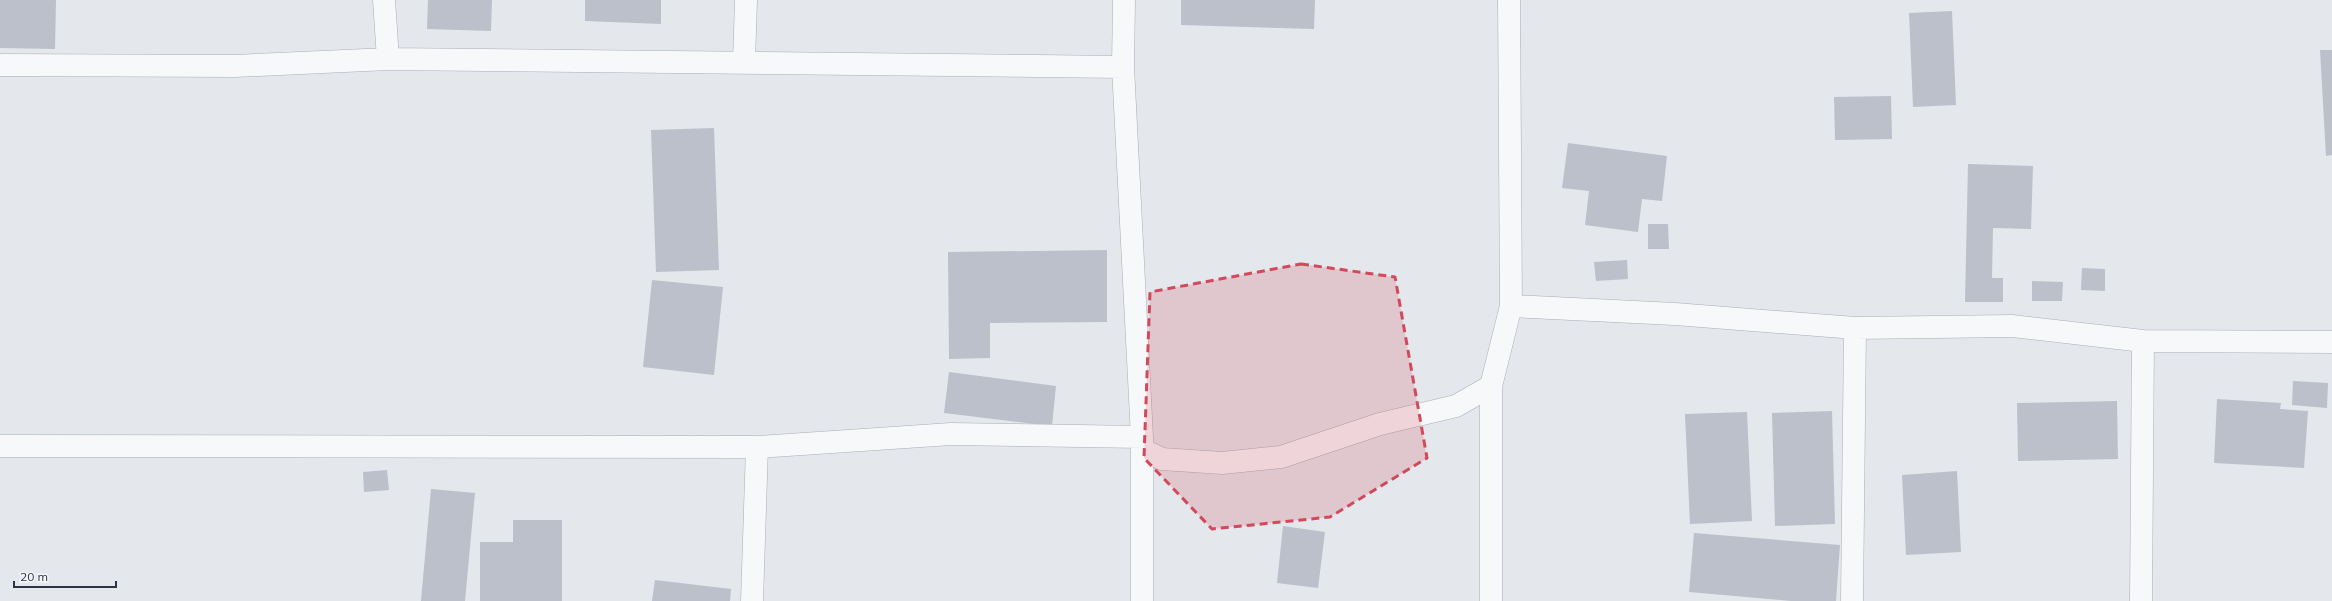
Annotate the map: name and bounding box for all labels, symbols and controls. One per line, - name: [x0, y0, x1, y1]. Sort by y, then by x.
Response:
- scale bar: [14, 563, 116, 589]
- text: 20 m: [20, 569, 48, 584]

